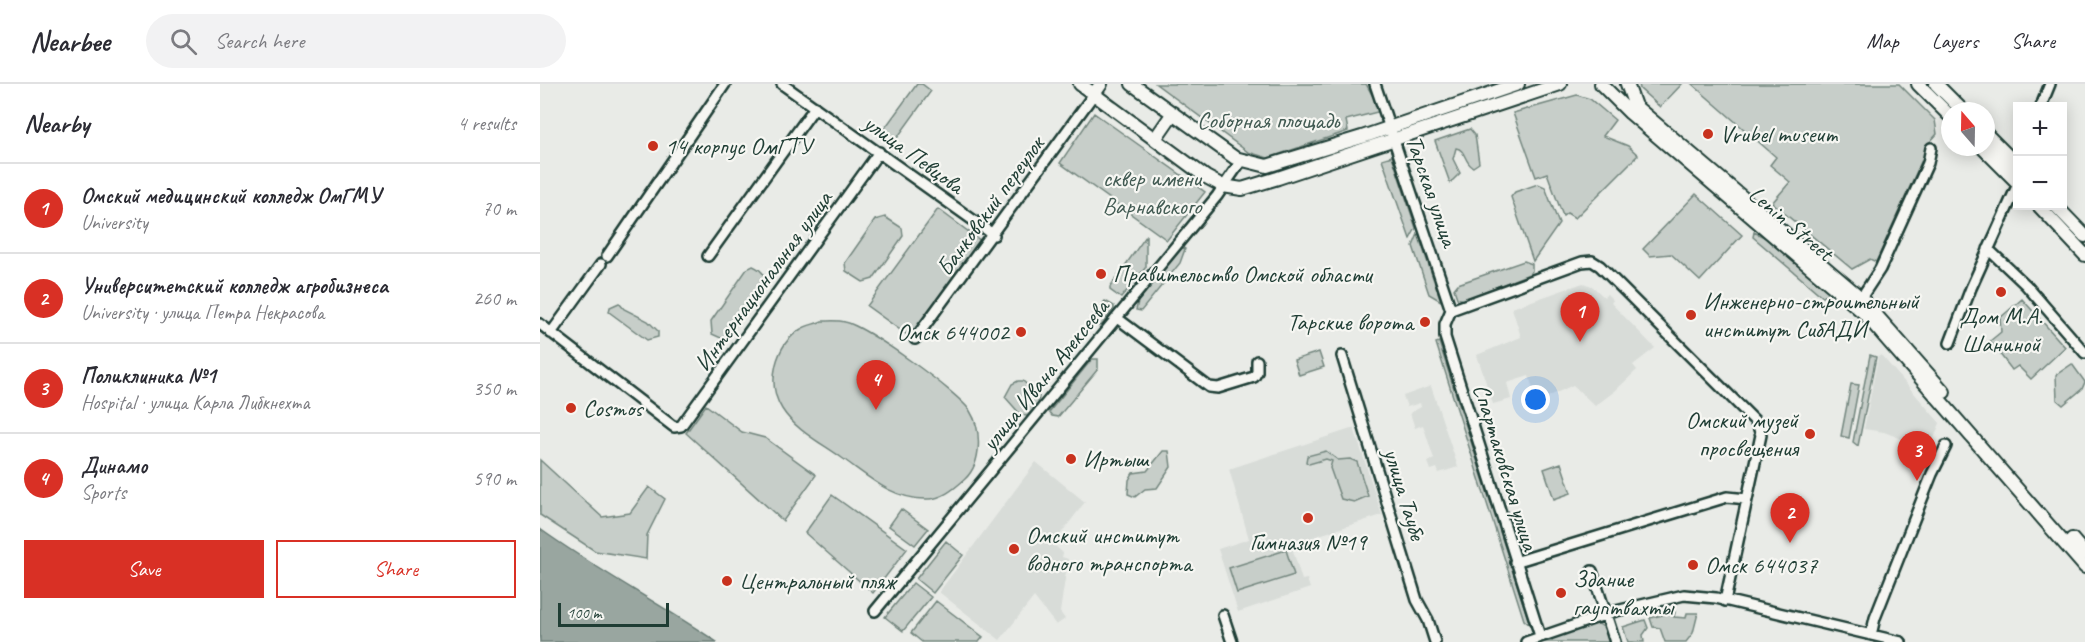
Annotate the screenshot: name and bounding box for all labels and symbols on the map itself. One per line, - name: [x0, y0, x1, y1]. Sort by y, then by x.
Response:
- north arrow: [1941, 102, 1995, 156]
- park label: Соборная площадь: [1197, 105, 1340, 135]
- street label: улица Певцова: [856, 106, 972, 202]
- place label: Vrubel museum: [1720, 119, 1838, 149]
- marker: Vrubel museum: [1701, 127, 1715, 141]
- street label: Банковский переулок: [929, 129, 1052, 282]
- place label: 14 корпус ОмГТУ: [665, 131, 815, 161]
- street label: Тарская улица: [1399, 132, 1466, 252]
- marker: 14 корпус ОмГТУ: [646, 139, 660, 153]
- park label: сквер имени Варнавского: [1103, 163, 1203, 221]
- street label: Lenin Street: [1742, 179, 1841, 268]
- street label: Интернациональная улица: [687, 184, 839, 377]
- place label: Правительство Омской области: [1113, 259, 1374, 289]
- marker: Правительство Омской области: [1094, 267, 1108, 281]
- marker: Дом М.А. Шаниной: [1994, 285, 2008, 299]
- place label: Инженерно-строительный институт СибАДИ: [1703, 286, 1921, 344]
- street label: улица Ивана Алексеева: [973, 291, 1117, 459]
- pin: 1: [1560, 292, 1600, 342]
- place label: Дом М.А. Шаниной: [1960, 301, 2043, 359]
- place label: Тарские ворота: [1287, 307, 1415, 337]
- marker: Инженерно-строительный институт СибАДИ: [1684, 308, 1698, 322]
- marker: Тарские ворота: [1418, 315, 1432, 329]
- place label: Омск 644002: [897, 317, 1011, 347]
- marker: Омск 644002: [1014, 325, 1028, 339]
- pin: 4: [856, 360, 896, 410]
- street label: Спартаковская улица: [1466, 380, 1546, 555]
- your location: [1521, 385, 1550, 414]
- place label: Cosmos: [583, 393, 644, 423]
- marker: Cosmos: [564, 401, 578, 415]
- place label: Омский музей просвещения: [1686, 405, 1800, 463]
- marker: Омский музей просвещения: [1803, 427, 1817, 441]
- pin: 3: [1898, 432, 1936, 481]
- street label: улица Таубе: [1376, 443, 1434, 546]
- place label: Иртыш: [1083, 444, 1150, 474]
- marker: Иртыш: [1064, 452, 1078, 466]
- pin: 2: [1770, 494, 1810, 543]
- marker: Гимназия №19: [1301, 511, 1315, 525]
- place label: Омский институт водного транспорта: [1026, 520, 1194, 578]
- place label: Гимназия №19: [1250, 527, 1368, 557]
- marker: Омский институт водного транспорта: [1007, 542, 1021, 556]
- place label: Омск 644037: [1705, 550, 1818, 580]
- marker: Омск 644037: [1686, 558, 1700, 572]
- place label: Здание гауптвахты: [1573, 564, 1676, 622]
- place label: Центральный пляж: [739, 566, 898, 596]
- marker: Центральный пляж: [720, 574, 734, 588]
- marker: Здание гауптвахты: [1554, 586, 1568, 600]
- scale bar: [558, 600, 669, 628]

